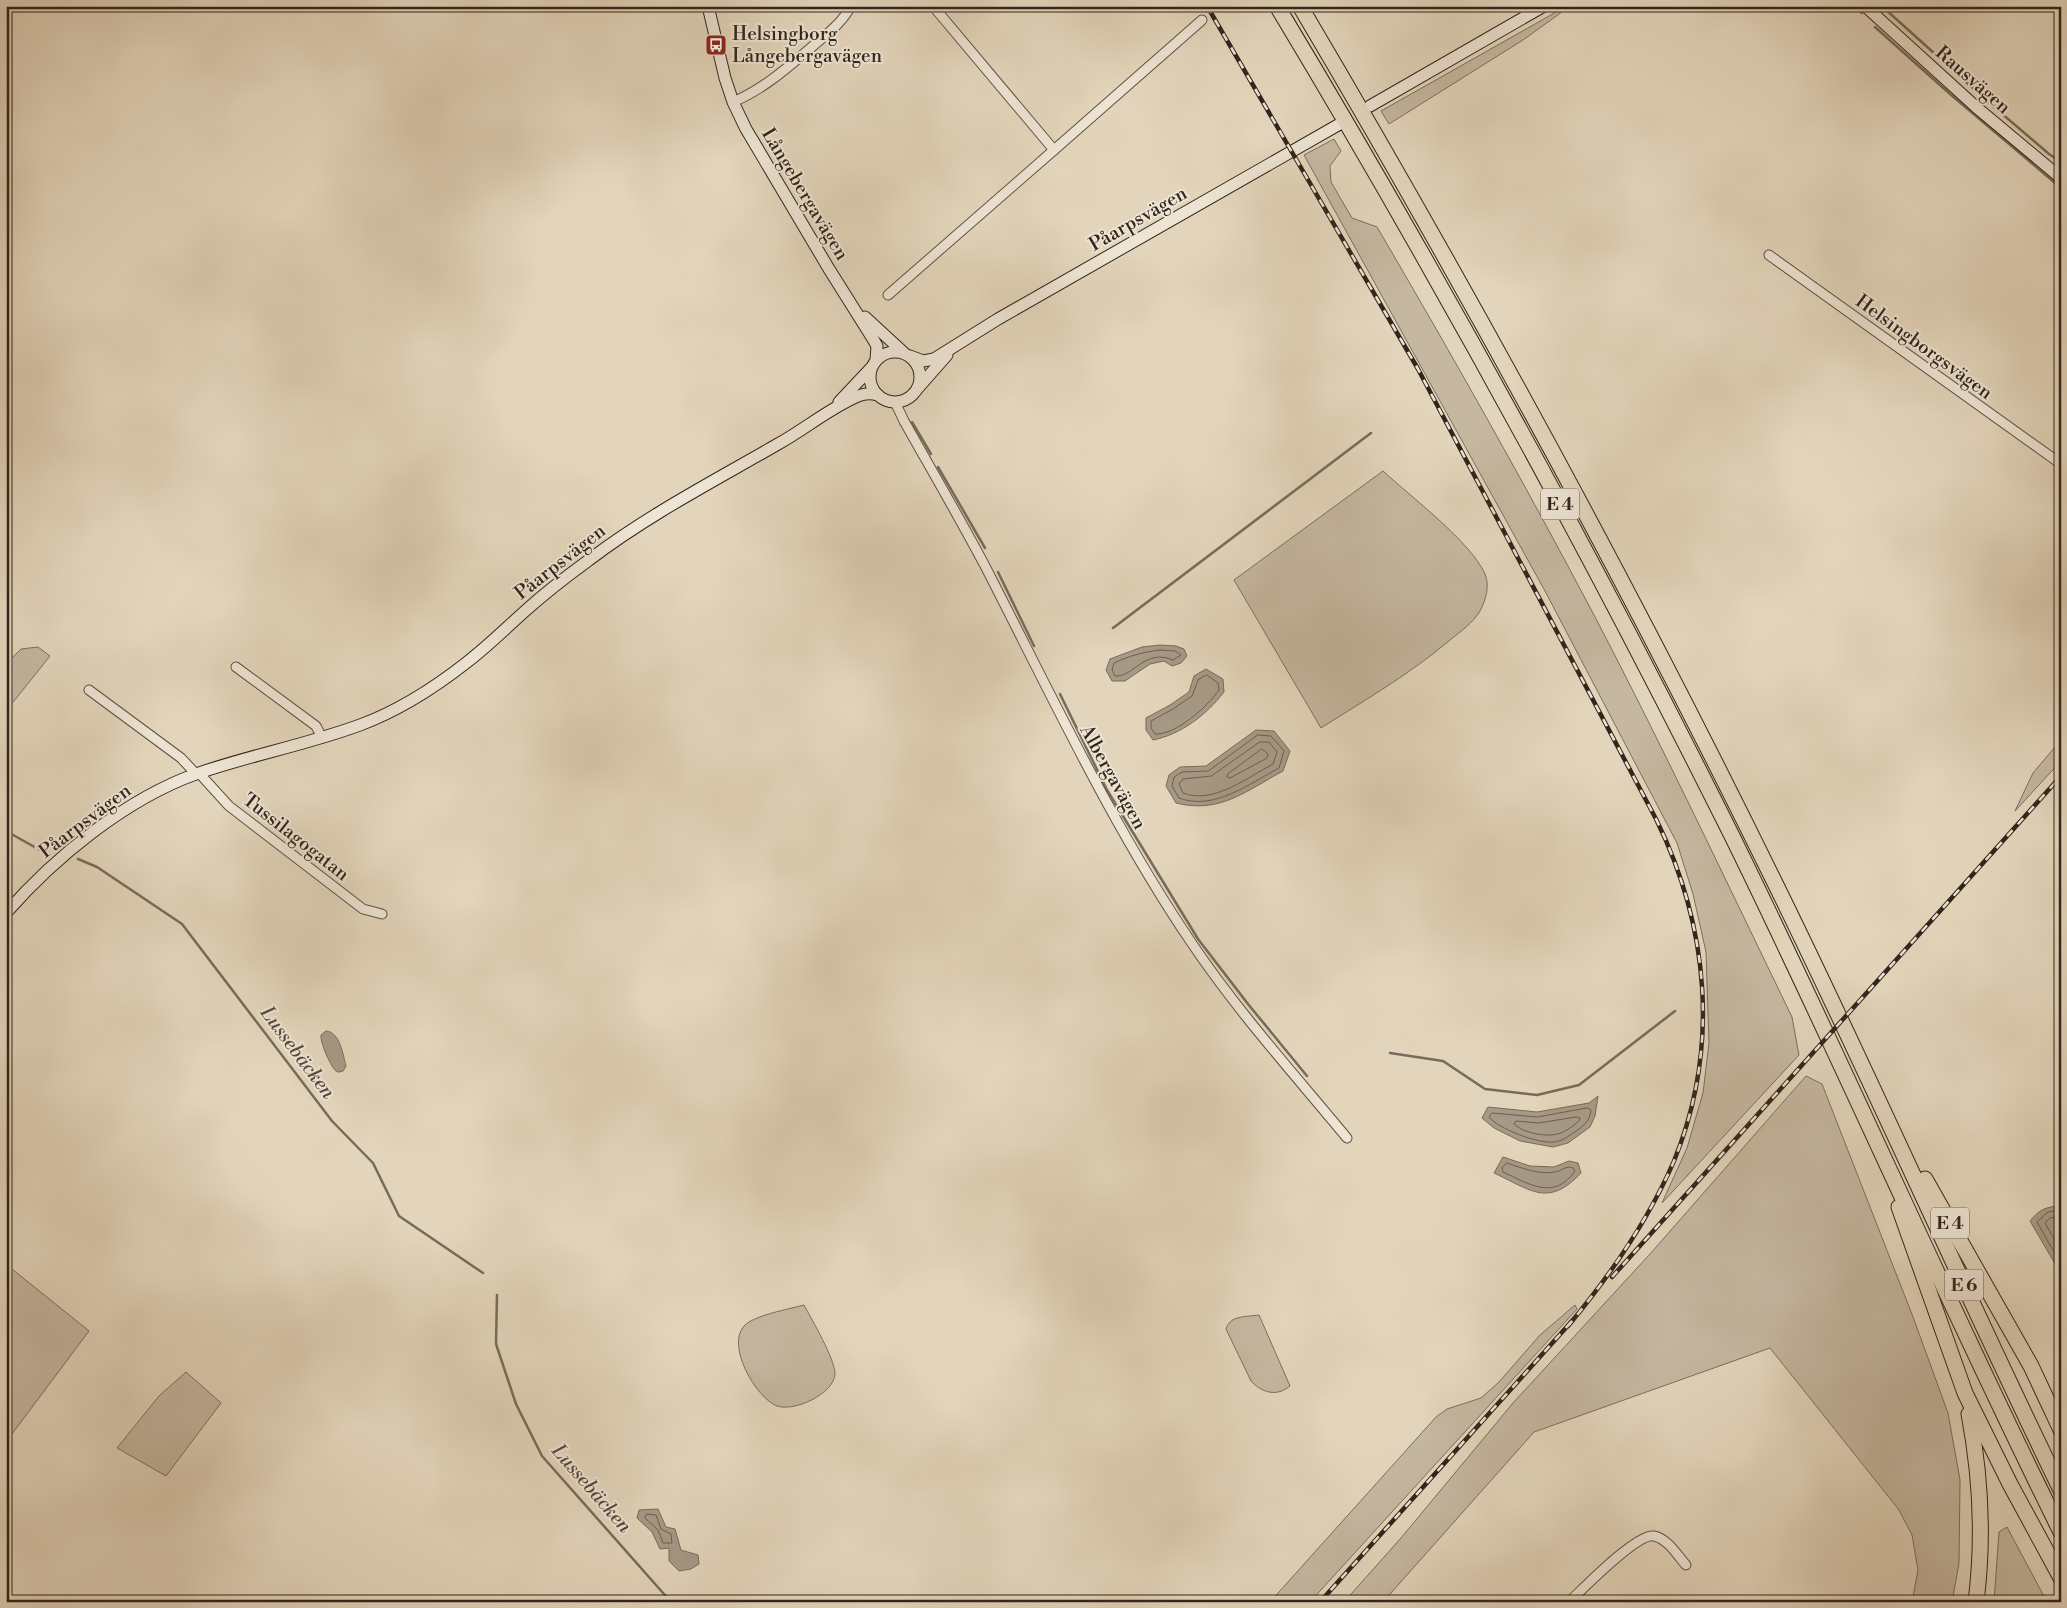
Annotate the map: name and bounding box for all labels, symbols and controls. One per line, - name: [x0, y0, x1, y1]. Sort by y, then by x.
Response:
- place label: Helsingborg Långebergavägen: [732, 22, 882, 68]
- bus stop icon: Helsingborg Långebergavägen: [704, 33, 728, 57]
- street label: Rausvägen: [1930, 41, 2016, 119]
- street label: Långebergavägen: [756, 124, 854, 264]
- street label: Påarpsvägen: [1085, 181, 1191, 257]
- street label: Helsingborgsvägen: [1851, 289, 1997, 405]
- road number: E 4: [1541, 488, 1579, 520]
- street label: Påarpsvägen: [510, 519, 610, 605]
- street label: Albergavägen: [1074, 720, 1152, 834]
- street label: Påarpsvägen: [34, 779, 136, 863]
- street label: Tussilagogatan: [238, 788, 354, 886]
- water label: Lussebäcken: [253, 1001, 340, 1105]
- road number: E 4: [1931, 1208, 1969, 1238]
- road number: E 6: [1945, 1270, 1983, 1300]
- water label: Lussebäcken: [545, 1439, 637, 1539]

